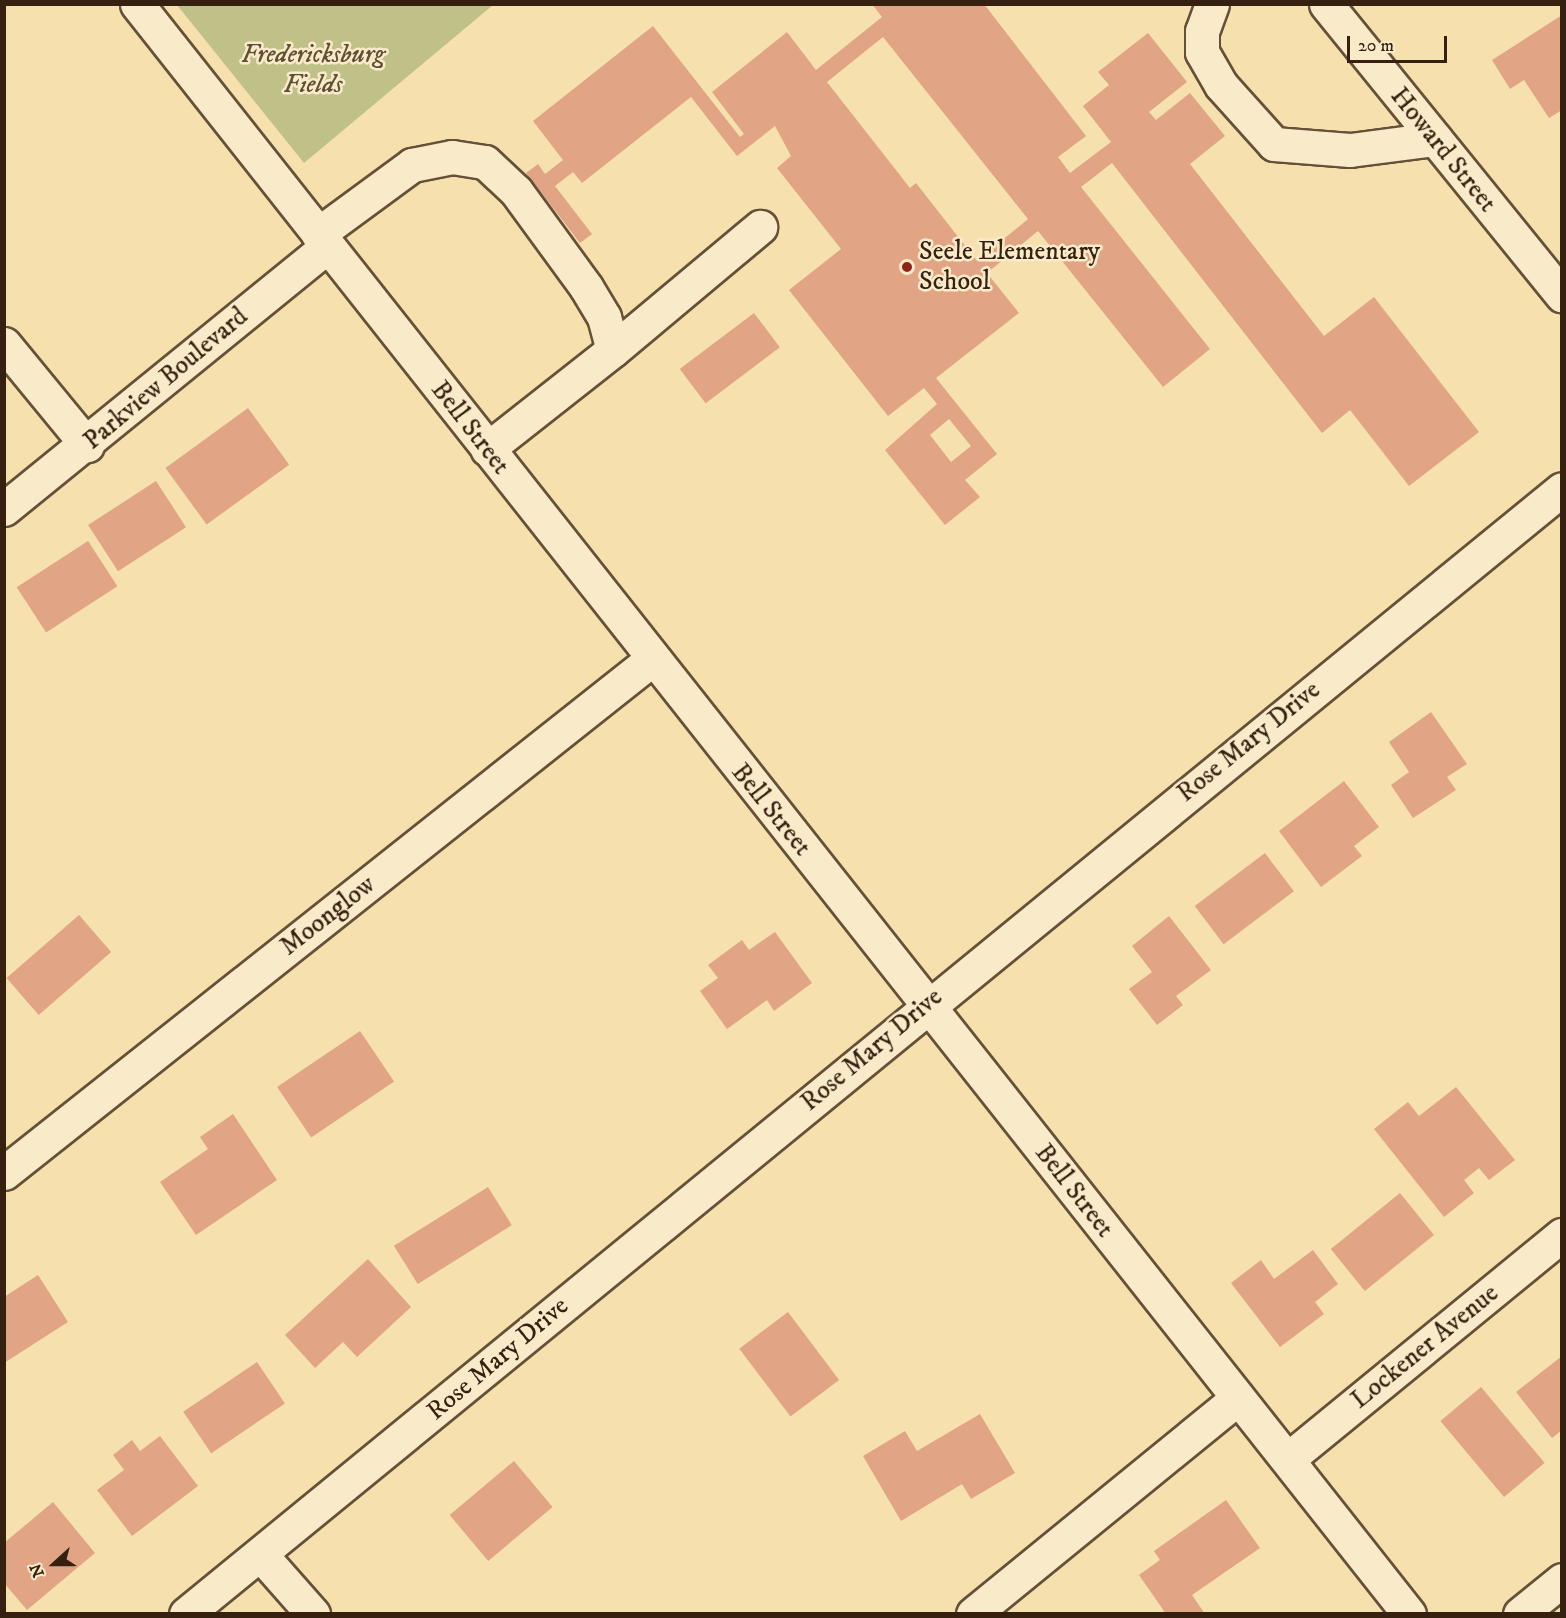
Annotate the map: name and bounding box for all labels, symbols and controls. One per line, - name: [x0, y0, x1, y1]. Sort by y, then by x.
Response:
- scale bar: [1350, 24, 1450, 62]
- text: 20 m: [1358, 35, 1394, 57]
- park label: Fredericksburg Fields: [241, 39, 385, 100]
- street label: Howard Street: [1383, 81, 1503, 219]
- place label: Seele Elementary School: [919, 236, 1100, 298]
- marker: Seele Elementary School: [900, 260, 914, 274]
- street label: Parkview Boulevard: [78, 301, 254, 457]
- street label: Bell Street: [424, 375, 516, 481]
- street label: Rose Mary Drive: [1171, 675, 1327, 809]
- street label: Bell Street: [724, 757, 818, 863]
- street label: Moonglow: [274, 869, 382, 963]
- street label: Rose Mary Drive: [795, 982, 949, 1118]
- street label: Bell Street: [1028, 1138, 1120, 1244]
- street label: Lockener Avenue: [1345, 1278, 1505, 1416]
- street label: Rose Mary Drive: [421, 1291, 575, 1427]
- north arrow: [24, 1534, 84, 1594]
- text: N: [26, 1561, 49, 1580]

